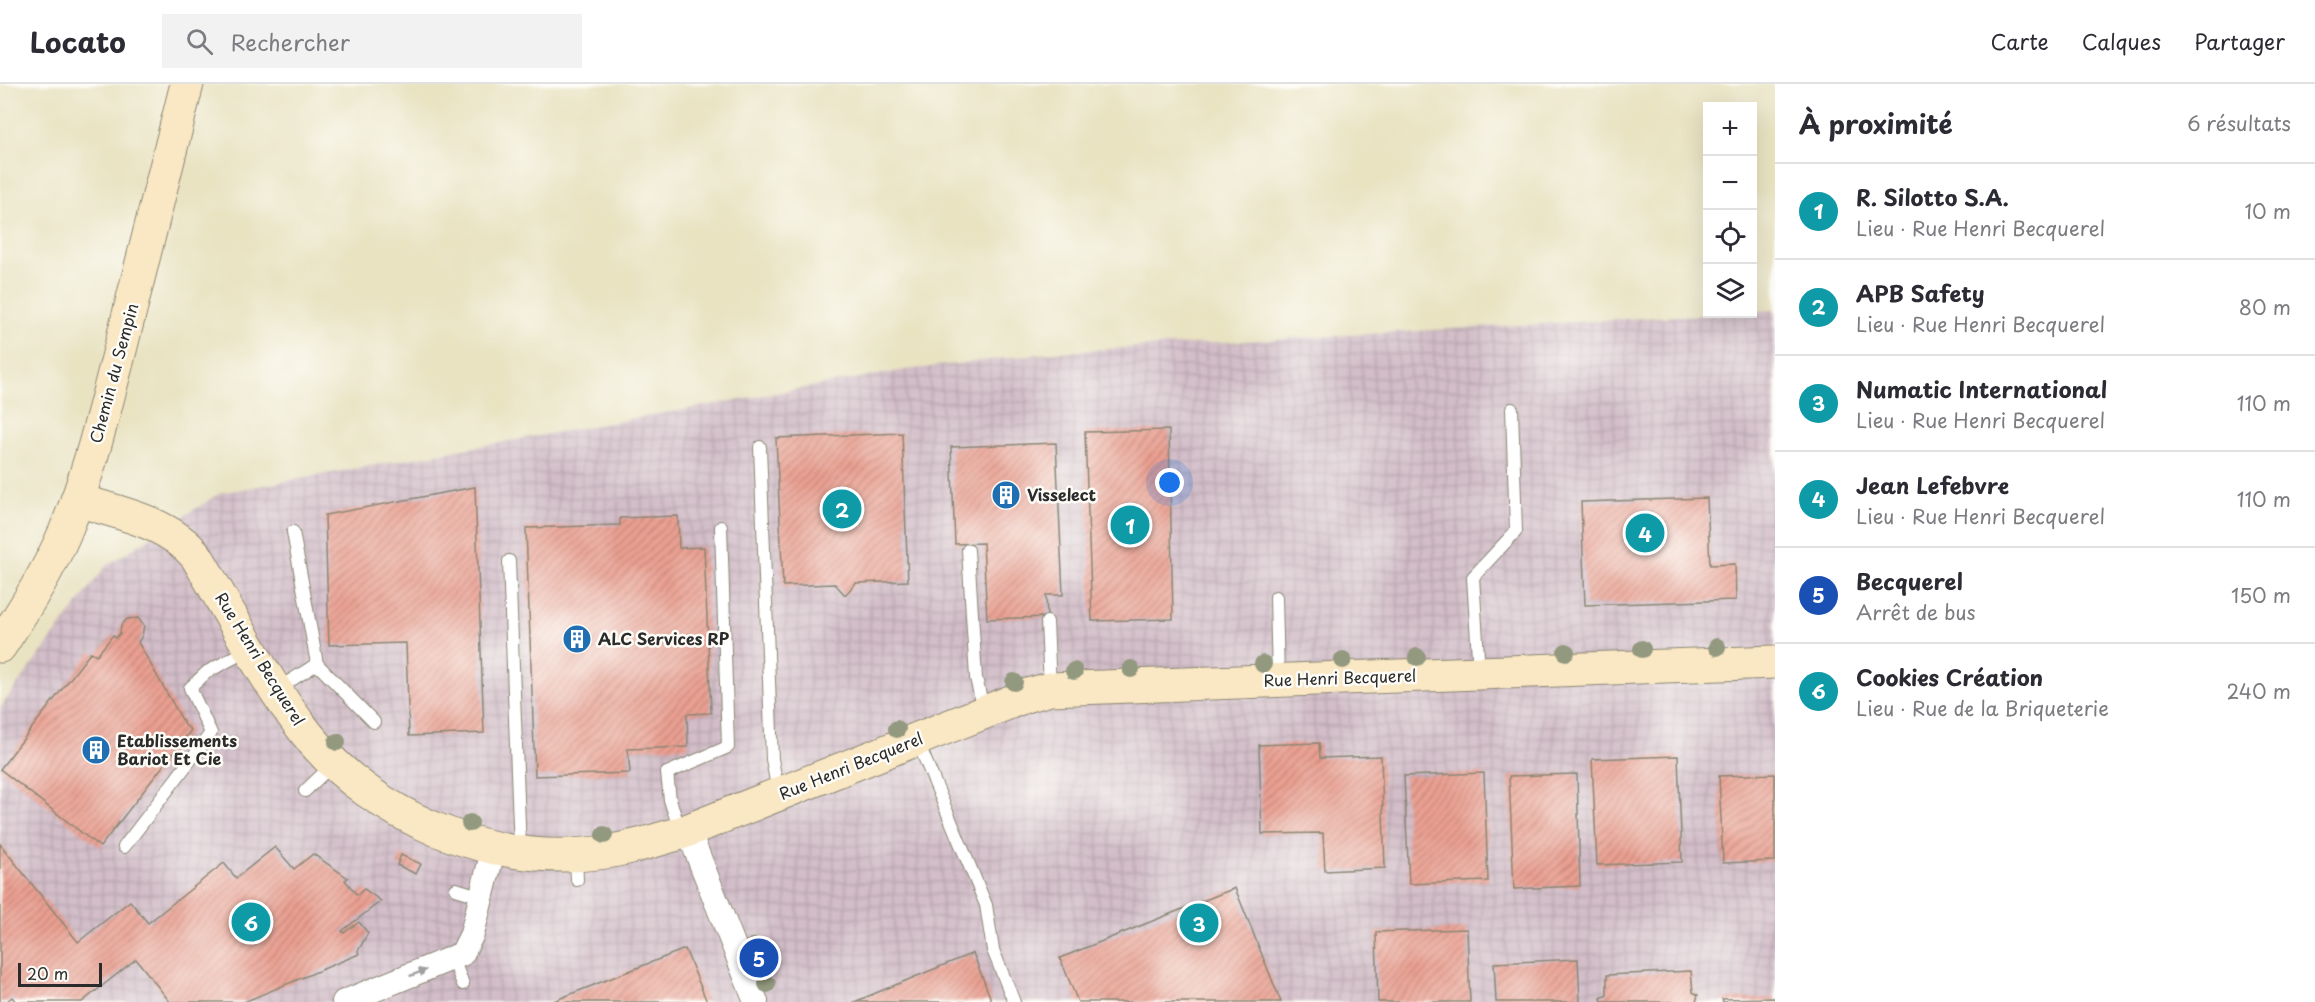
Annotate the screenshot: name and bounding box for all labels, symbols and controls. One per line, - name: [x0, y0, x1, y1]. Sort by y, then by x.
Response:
- search box: [162, 14, 582, 68]
- text: Locato: [30, 20, 126, 63]
- icon: search: [183, 25, 216, 58]
- text: Rechercher: [231, 25, 350, 58]
- text: Carte: [1991, 25, 2049, 57]
- text: Calques: [2082, 25, 2161, 57]
- text: Partager: [2194, 25, 2285, 57]
- map controls: [1703, 102, 1757, 318]
- button: +: [1703, 102, 1757, 156]
- text: À proximité: [1799, 104, 1953, 143]
- text: 6 résultats: [2187, 108, 2291, 138]
- button: −: [1703, 156, 1757, 210]
- text: R. Silotto S.A.: [1856, 180, 2009, 213]
- text: 1: [1814, 196, 1823, 226]
- text: 10 m: [2244, 196, 2291, 226]
- button: locate: [1703, 210, 1757, 264]
- text: Lieu · Rue Henri Becquerel: [1856, 213, 2105, 243]
- button: layers: [1703, 264, 1757, 318]
- text: APB Safety: [1856, 276, 1985, 309]
- text: 2: [1811, 292, 1826, 322]
- text: 80 m: [2239, 292, 2291, 322]
- street label: Chemin du Sempin: [83, 300, 143, 446]
- text: Lieu · Rue Henri Becquerel: [1856, 309, 2105, 339]
- text: Numatic International: [1856, 372, 2107, 405]
- text: 3: [1812, 388, 1825, 418]
- text: 110 m: [2237, 388, 2291, 418]
- text: Lieu · Rue Henri Becquerel: [1856, 405, 2105, 435]
- your location: [1155, 468, 1184, 497]
- text: Jean Lefebvre: [1856, 468, 2009, 501]
- building icon: Visselect: [990, 479, 1022, 511]
- place label: Visselect: [1027, 482, 1097, 506]
- text: 4: [1812, 484, 1825, 514]
- text: 110 m: [2237, 484, 2291, 514]
- pin: 2: [822, 486, 862, 532]
- text: Lieu · Rue Henri Becquerel: [1856, 501, 2105, 531]
- pin: 1: [1110, 502, 1150, 548]
- pin: 4: [1626, 510, 1664, 556]
- text: Becquerel: [1856, 564, 1963, 597]
- text: 5: [1812, 580, 1825, 610]
- text: 150 m: [2231, 580, 2291, 610]
- street label: Rue Henri Becquerel: [210, 587, 312, 730]
- text: Arrêt de bus: [1856, 597, 1976, 627]
- building icon: ALC Services RP: [561, 623, 593, 655]
- place label: ALC Services RP: [598, 626, 730, 650]
- text: Cookies Création: [1856, 660, 2043, 693]
- street label: Rue Henri Becquerel: [1263, 662, 1417, 692]
- text: 6: [1811, 676, 1826, 706]
- text: 240 m: [2226, 676, 2291, 706]
- text: Lieu · Rue de la Briqueterie: [1856, 693, 2109, 723]
- street label: Rue Henri Becquerel: [775, 725, 926, 805]
- place label: Etablissements Bariot Et Cie: [117, 728, 237, 770]
- building icon: Etablissements Bariot Et Cie: [80, 734, 112, 766]
- pin: 6: [232, 900, 270, 944]
- pin: 3: [1180, 900, 1218, 946]
- pin: 5: [740, 936, 778, 980]
- scale bar: [18, 960, 102, 988]
- text: 20 m: [27, 961, 68, 985]
- one-way arrow: [409, 968, 427, 977]

